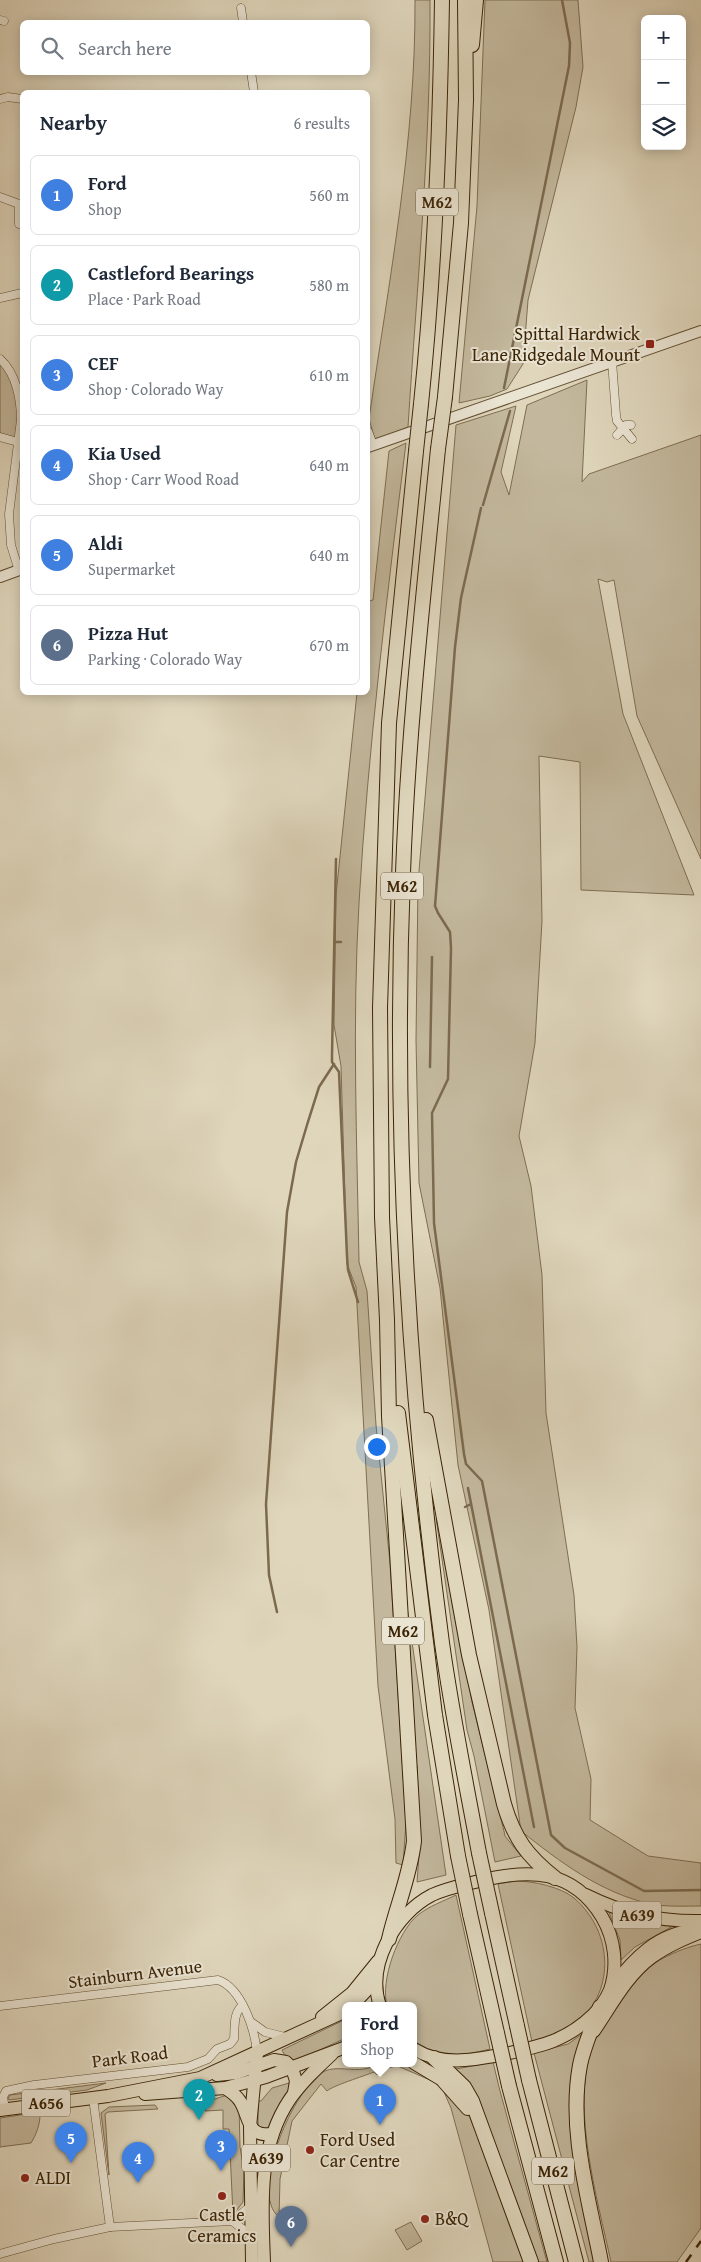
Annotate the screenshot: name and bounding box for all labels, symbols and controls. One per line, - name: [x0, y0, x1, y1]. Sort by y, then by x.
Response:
- map controls: [641, 15, 686, 150]
- button: +: [641, 15, 686, 60]
- search box: [20, 20, 370, 75]
- icon: search: [38, 34, 66, 62]
- text: Search here: [78, 34, 172, 62]
- button: −: [641, 60, 686, 105]
- button: layers: [641, 105, 686, 150]
- text: Nearby: [40, 107, 107, 138]
- text: 6 results: [293, 111, 350, 135]
- text: Ford: [88, 169, 127, 197]
- text: 1: [53, 183, 61, 207]
- text: 560 m: [309, 183, 349, 207]
- road number: M62: [416, 188, 458, 216]
- text: Shop: [88, 197, 122, 221]
- text: Castleford Bearings: [88, 259, 254, 287]
- text: 2: [53, 273, 61, 297]
- text: 580 m: [309, 273, 349, 297]
- text: Place · Park Road: [88, 287, 201, 311]
- place label: Spittal Hardwick Lane Ridgedale Mount: [472, 320, 641, 368]
- marker: Spittal Hardwick Lane Ridgedale Mount: [644, 338, 656, 350]
- text: CEF: [88, 349, 119, 377]
- text: 3: [53, 363, 61, 387]
- text: 610 m: [309, 363, 349, 387]
- text: Shop · Colorado Way: [88, 377, 224, 401]
- text: Kia Used: [88, 439, 161, 467]
- text: 4: [53, 453, 61, 477]
- text: 640 m: [309, 453, 349, 477]
- text: Shop · Carr Wood Road: [88, 467, 239, 491]
- text: Aldi: [88, 529, 123, 557]
- text: 5: [53, 543, 61, 567]
- text: 640 m: [309, 543, 349, 567]
- text: Supermarket: [88, 557, 175, 581]
- text: Pizza Hut: [88, 619, 168, 647]
- text: 6: [53, 633, 61, 657]
- text: 670 m: [309, 633, 349, 657]
- text: Parking · Colorado Way: [88, 647, 242, 671]
- road number: M62: [381, 872, 423, 899]
- your location: [364, 1434, 390, 1460]
- road number: M62: [382, 1618, 424, 1644]
- road number: A639: [613, 1902, 661, 1928]
- street label: Stainburn Avenue: [66, 1952, 203, 1995]
- popup: [342, 2002, 417, 2067]
- text: Ford: [360, 2009, 399, 2037]
- text: Shop: [360, 2037, 394, 2061]
- street label: Park Road: [90, 2038, 170, 2075]
- pin: 2: [183, 2079, 215, 2120]
- pin: 1: [364, 2084, 396, 2125]
- road number: A656: [22, 2090, 70, 2116]
- pin: 5: [55, 2122, 87, 2163]
- place label: Ford Used Car Centre: [320, 2126, 400, 2174]
- pin: 3: [205, 2130, 237, 2171]
- pin: 4: [122, 2142, 154, 2183]
- road number: A639: [242, 2144, 290, 2172]
- marker: Ford Used Car Centre: [304, 2144, 316, 2156]
- road number: M62: [532, 2158, 574, 2184]
- place label: ALDI: [35, 2164, 71, 2191]
- marker: ALDI: [19, 2172, 31, 2184]
- marker: Castle Ceramics: [216, 2190, 228, 2202]
- place label: Castle Ceramics: [188, 2201, 256, 2249]
- place label: B&Q: [435, 2205, 469, 2232]
- pin: 6: [275, 2206, 307, 2247]
- marker: B&Q: [419, 2213, 431, 2225]

